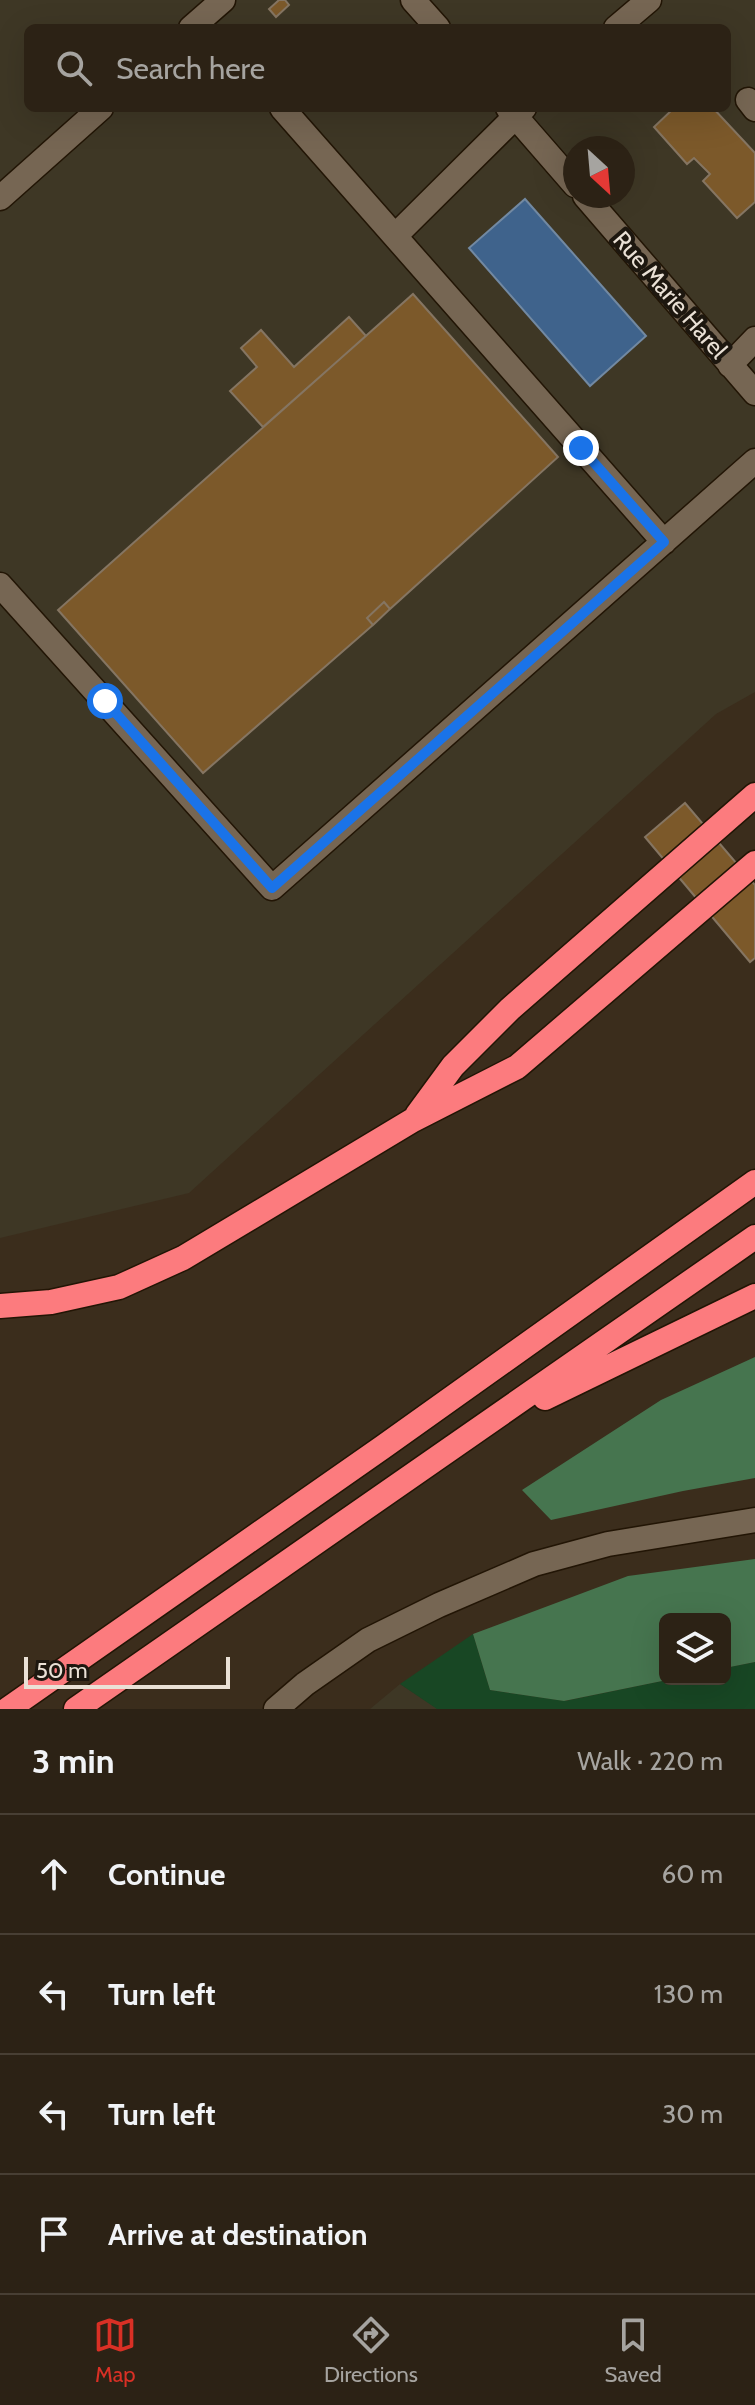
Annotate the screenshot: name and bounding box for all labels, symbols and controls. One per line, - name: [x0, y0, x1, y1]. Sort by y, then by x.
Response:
- search box: [24, 24, 731, 112]
- icon: search: [52, 46, 96, 90]
- text: Search here: [116, 50, 265, 87]
- north arrow: [563, 136, 635, 208]
- street label: Rue Marie Harel: [607, 225, 734, 364]
- route end: [563, 430, 599, 466]
- route start: [87, 683, 123, 719]
- map controls: [659, 1613, 731, 1685]
- button: layers: [659, 1613, 731, 1685]
- scale bar: [24, 1653, 230, 1689]
- text: 50 m: [36, 1657, 88, 1684]
- text: 3 min: [32, 1740, 114, 1782]
- text: Walk · 220 m: [577, 1745, 723, 1777]
- icon: ahead: [32, 1852, 76, 1896]
- text: Continue: [108, 1856, 225, 1893]
- text: 60 m: [661, 1858, 723, 1890]
- icon: left: [32, 1972, 76, 2016]
- text: Turn left: [108, 1976, 216, 2013]
- text: 130 m: [654, 1978, 723, 2010]
- icon: left: [32, 2092, 76, 2136]
- text: Turn left: [108, 2096, 216, 2133]
- text: 30 m: [662, 2098, 723, 2130]
- icon: arrive: [32, 2212, 76, 2256]
- text: Arrive at destination: [108, 2216, 368, 2253]
- tab: Map: [93, 2313, 137, 2388]
- tab: Directions: [324, 2313, 418, 2388]
- tab: Saved: [605, 2313, 662, 2388]

